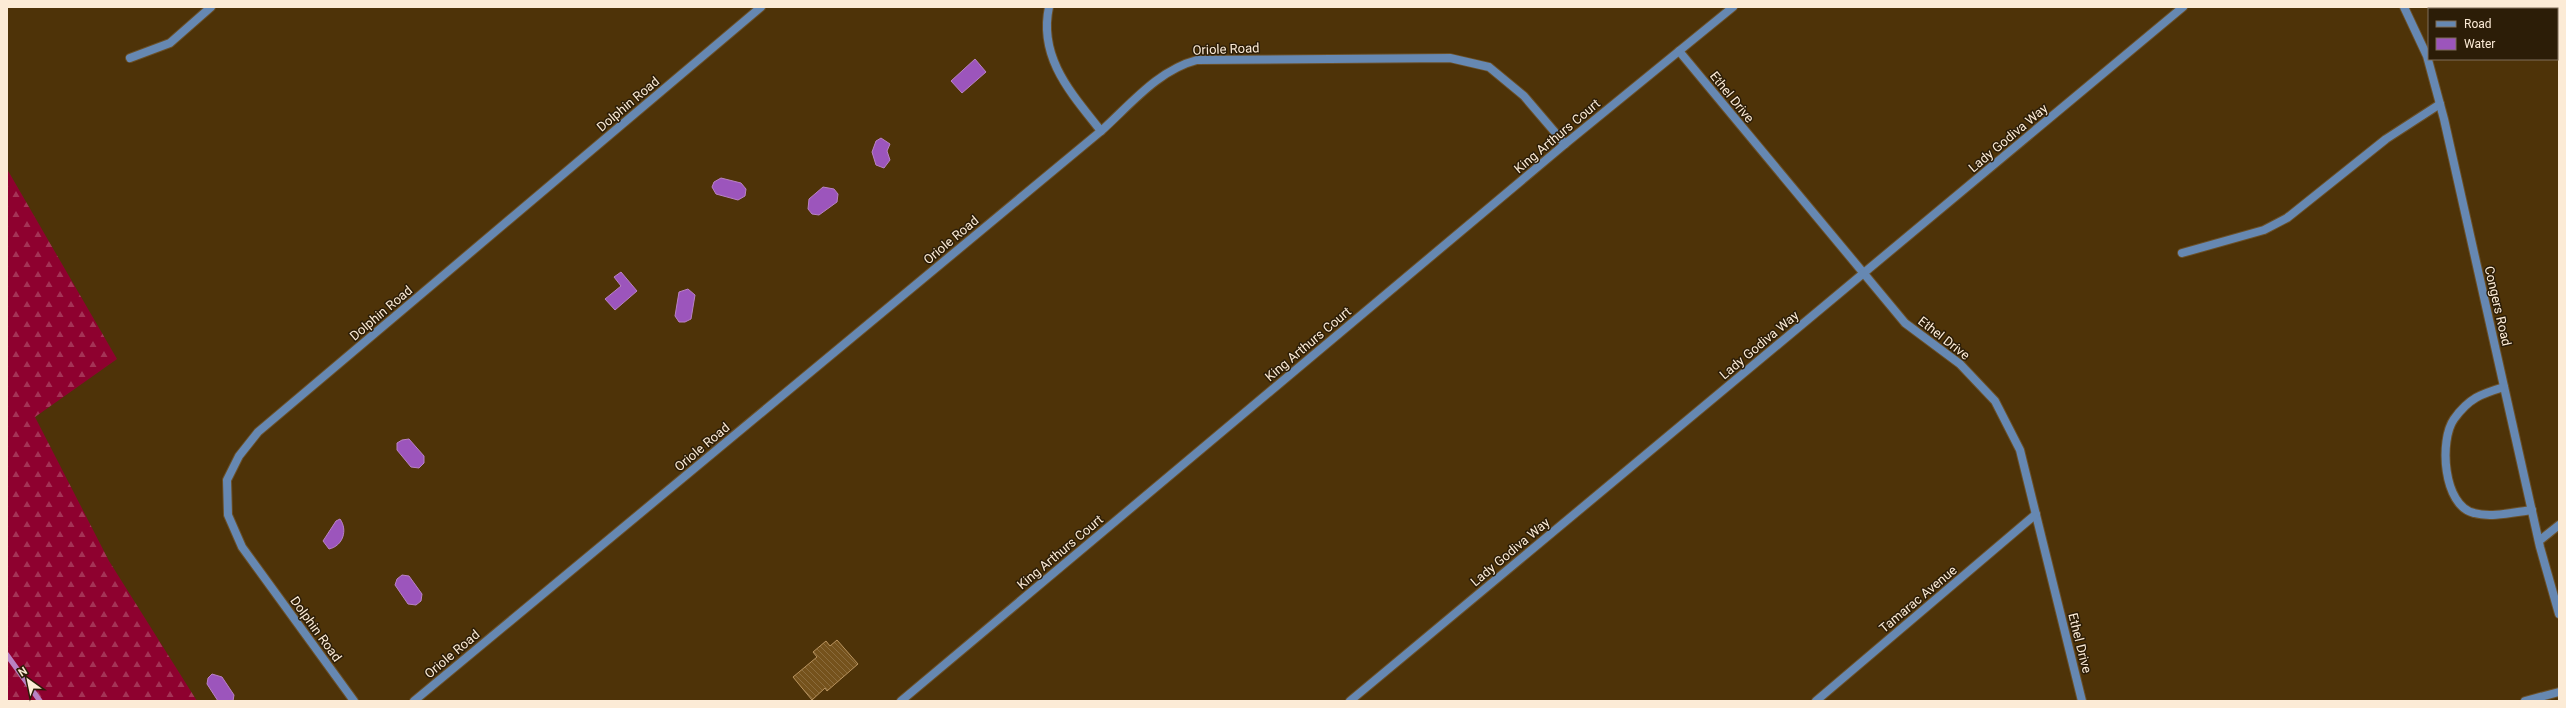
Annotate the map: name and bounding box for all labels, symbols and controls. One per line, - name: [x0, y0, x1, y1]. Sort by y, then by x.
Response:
- legend: [2428, 8, 2558, 60]
- text: Road: [2464, 17, 2492, 31]
- text: Water: [2464, 37, 2495, 51]
- street label: Oriole Road: [1192, 40, 1260, 58]
- street label: Ethel Drive: [1707, 68, 1757, 126]
- street label: Dolphin Road: [594, 74, 662, 134]
- street label: King Arthurs Court: [1511, 96, 1603, 176]
- street label: Lady Godiva Way: [1965, 101, 2051, 175]
- street label: Oriole Road: [921, 213, 981, 267]
- street label: Congers Road: [2482, 265, 2514, 347]
- street label: Dolphin Road: [347, 283, 415, 343]
- street label: King Arthurs Court: [1262, 304, 1354, 384]
- street label: Lady Godiva Way: [1716, 308, 1802, 382]
- street label: Ethel Drive: [1915, 313, 1973, 363]
- street label: Oriole Road: [672, 420, 732, 474]
- street label: King Arthurs Court: [1014, 512, 1106, 592]
- street label: Lady Godiva Way: [1467, 515, 1553, 589]
- street label: Tamarac Avenue: [1876, 562, 1960, 636]
- street label: Dolphin Road: [287, 593, 345, 665]
- street label: Ethel Drive: [2065, 611, 2095, 675]
- street label: Oriole Road: [422, 627, 482, 681]
- north arrow: [8, 660, 48, 700]
- text: N: [16, 664, 30, 680]

